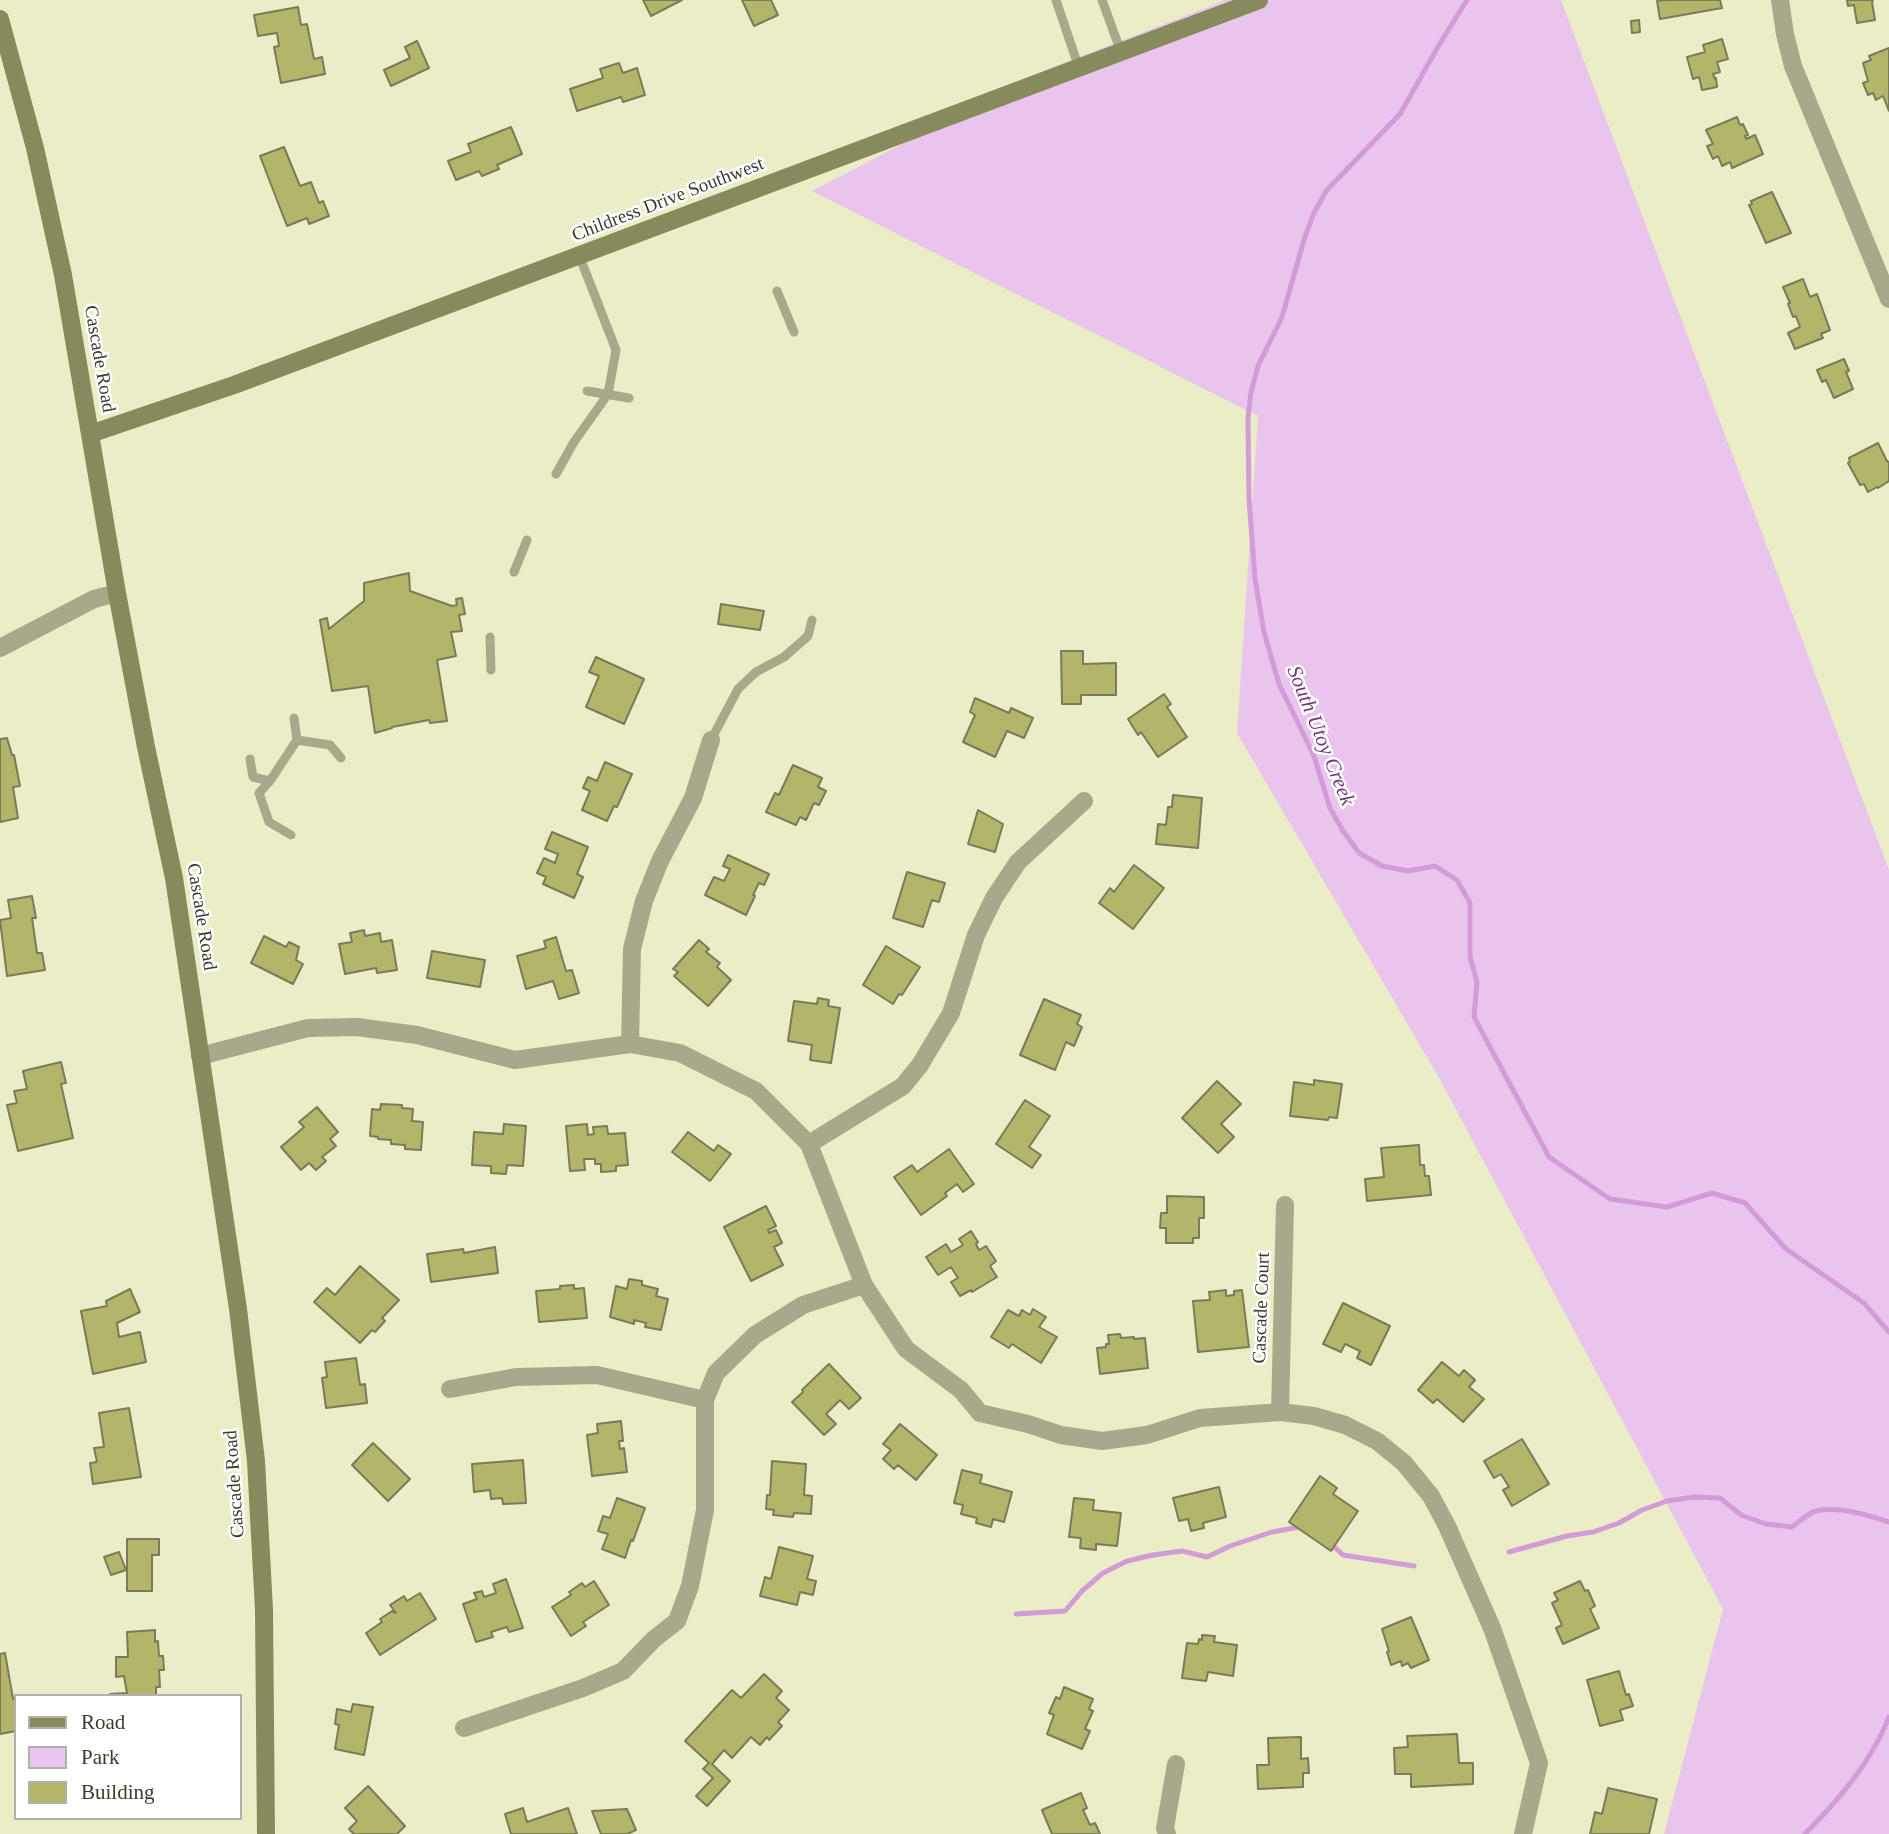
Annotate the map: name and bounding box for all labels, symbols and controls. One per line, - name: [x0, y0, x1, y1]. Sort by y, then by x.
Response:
- street label: Childress Drive Southwest: [569, 153, 767, 247]
- street label: Cascade Road: [78, 304, 120, 414]
- water label: South Utoy Creek: [1280, 662, 1360, 810]
- street label: Cascade Road: [181, 862, 221, 972]
- street label: Cascade Court: [1249, 1252, 1275, 1364]
- street label: Cascade Road: [220, 1429, 250, 1539]
- legend: [14, 1694, 242, 1820]
- text: Road: [81, 1710, 125, 1734]
- text: Park: [81, 1745, 120, 1769]
- text: Building: [81, 1780, 155, 1804]

